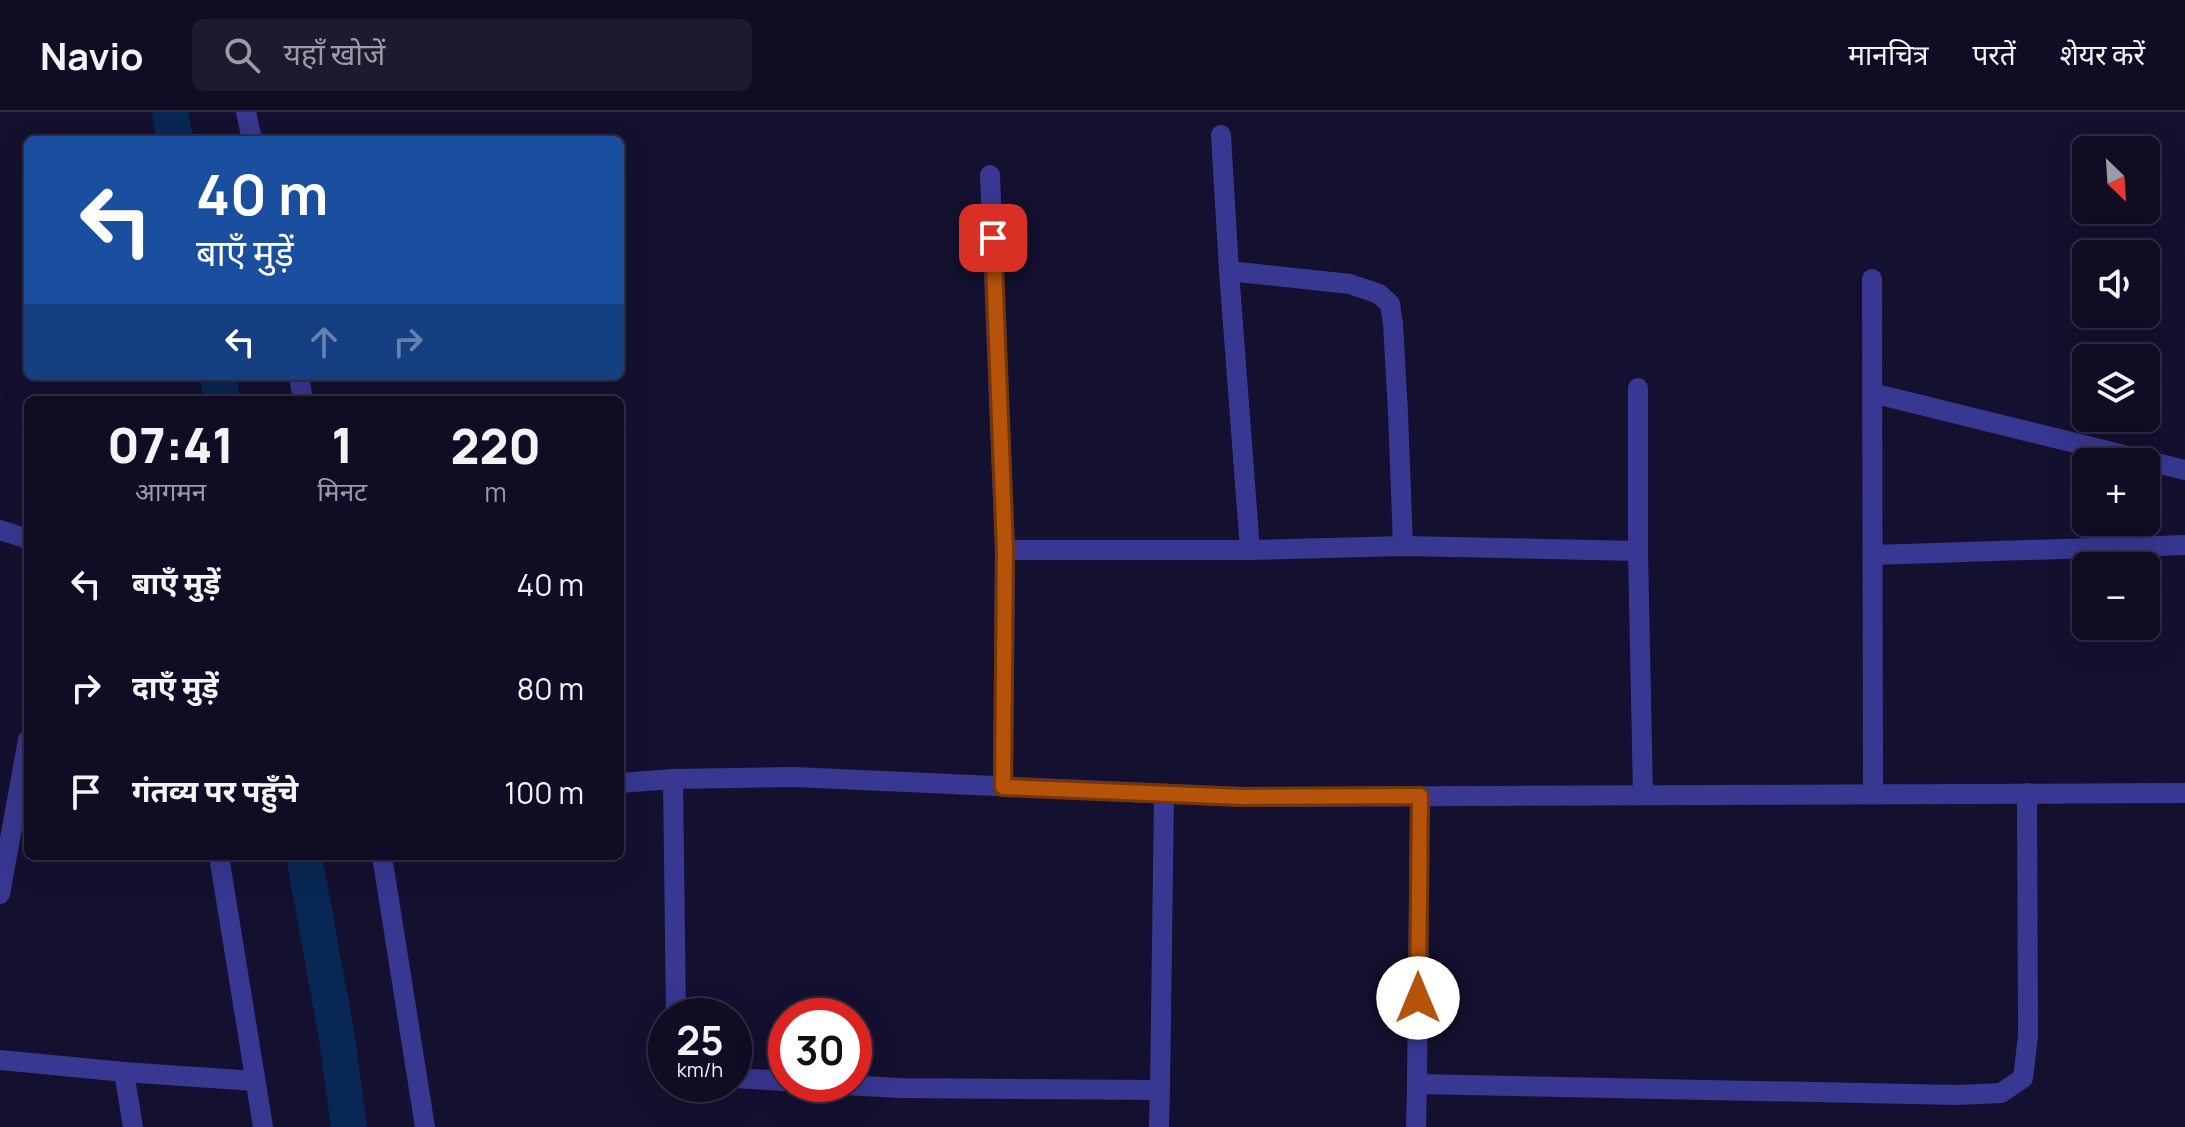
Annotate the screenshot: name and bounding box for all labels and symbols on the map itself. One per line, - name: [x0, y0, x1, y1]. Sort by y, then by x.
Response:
- north arrow: [2072, 136, 2160, 224]
- pin: [959, 204, 1027, 272]
- position arrow: [1376, 956, 1460, 1040]
- speed limit sign: 30: [768, 998, 872, 1102]

